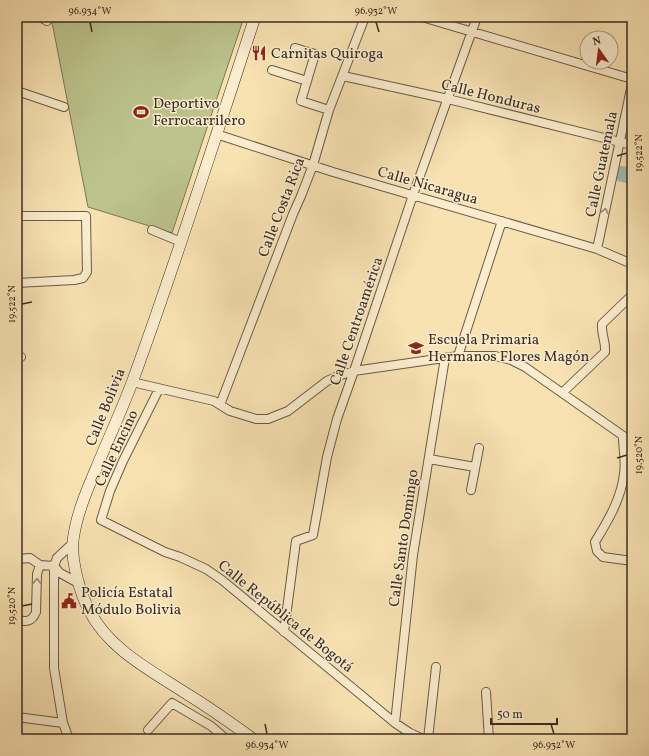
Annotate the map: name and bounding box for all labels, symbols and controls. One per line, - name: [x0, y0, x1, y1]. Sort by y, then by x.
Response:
- text: 96.934°W: [68, 4, 112, 18]
- text: 96.932°W: [355, 4, 397, 18]
- north arrow: [579, 30, 619, 70]
- text: N: [591, 34, 603, 50]
- restaurant icon: Carnitas Quiroga: [250, 44, 268, 62]
- place label: Carnitas Quiroga: [271, 44, 384, 65]
- street label: Calle Honduras: [439, 75, 543, 120]
- place label: Deportivo Ferrocarrilero: [153, 94, 245, 132]
- sports icon: Deportivo Ferrocarrilero: [132, 103, 150, 121]
- street label: Calle Guatemala: [581, 109, 624, 219]
- text: 19.522°N: [632, 134, 646, 172]
- street label: Calle Costa Rica: [254, 155, 311, 260]
- street label: Calle Nicaragua: [375, 162, 480, 211]
- one-way arrow: [601, 208, 609, 214]
- street label: Calle Centroamérica: [326, 254, 389, 389]
- text: 19.522°N: [5, 285, 19, 323]
- place label: Escuela Primaria Hermanos Flores Magón: [428, 330, 590, 368]
- school or university icon: Escuela Primaria Hermanos Flores Magón: [407, 339, 425, 357]
- street label: Calle Bolivia: [81, 365, 132, 450]
- street label: Calle Encino: [90, 407, 144, 490]
- text: 19.520°N: [632, 435, 646, 474]
- street label: Calle Santo Domingo: [384, 468, 425, 608]
- street label: Calle República de Bogotá: [213, 556, 357, 678]
- one-way arrow: [33, 578, 41, 584]
- place label: Policía Estatal Módulo Bolivia: [81, 583, 181, 621]
- text: 19.520°N: [5, 586, 19, 625]
- public building icon: Policía Estatal Módulo Bolivia: [60, 592, 78, 610]
- scale bar: [491, 700, 557, 726]
- text: 50 m: [497, 707, 523, 723]
- text: 96.934°W: [245, 738, 289, 752]
- text: 96.932°W: [533, 738, 575, 752]

